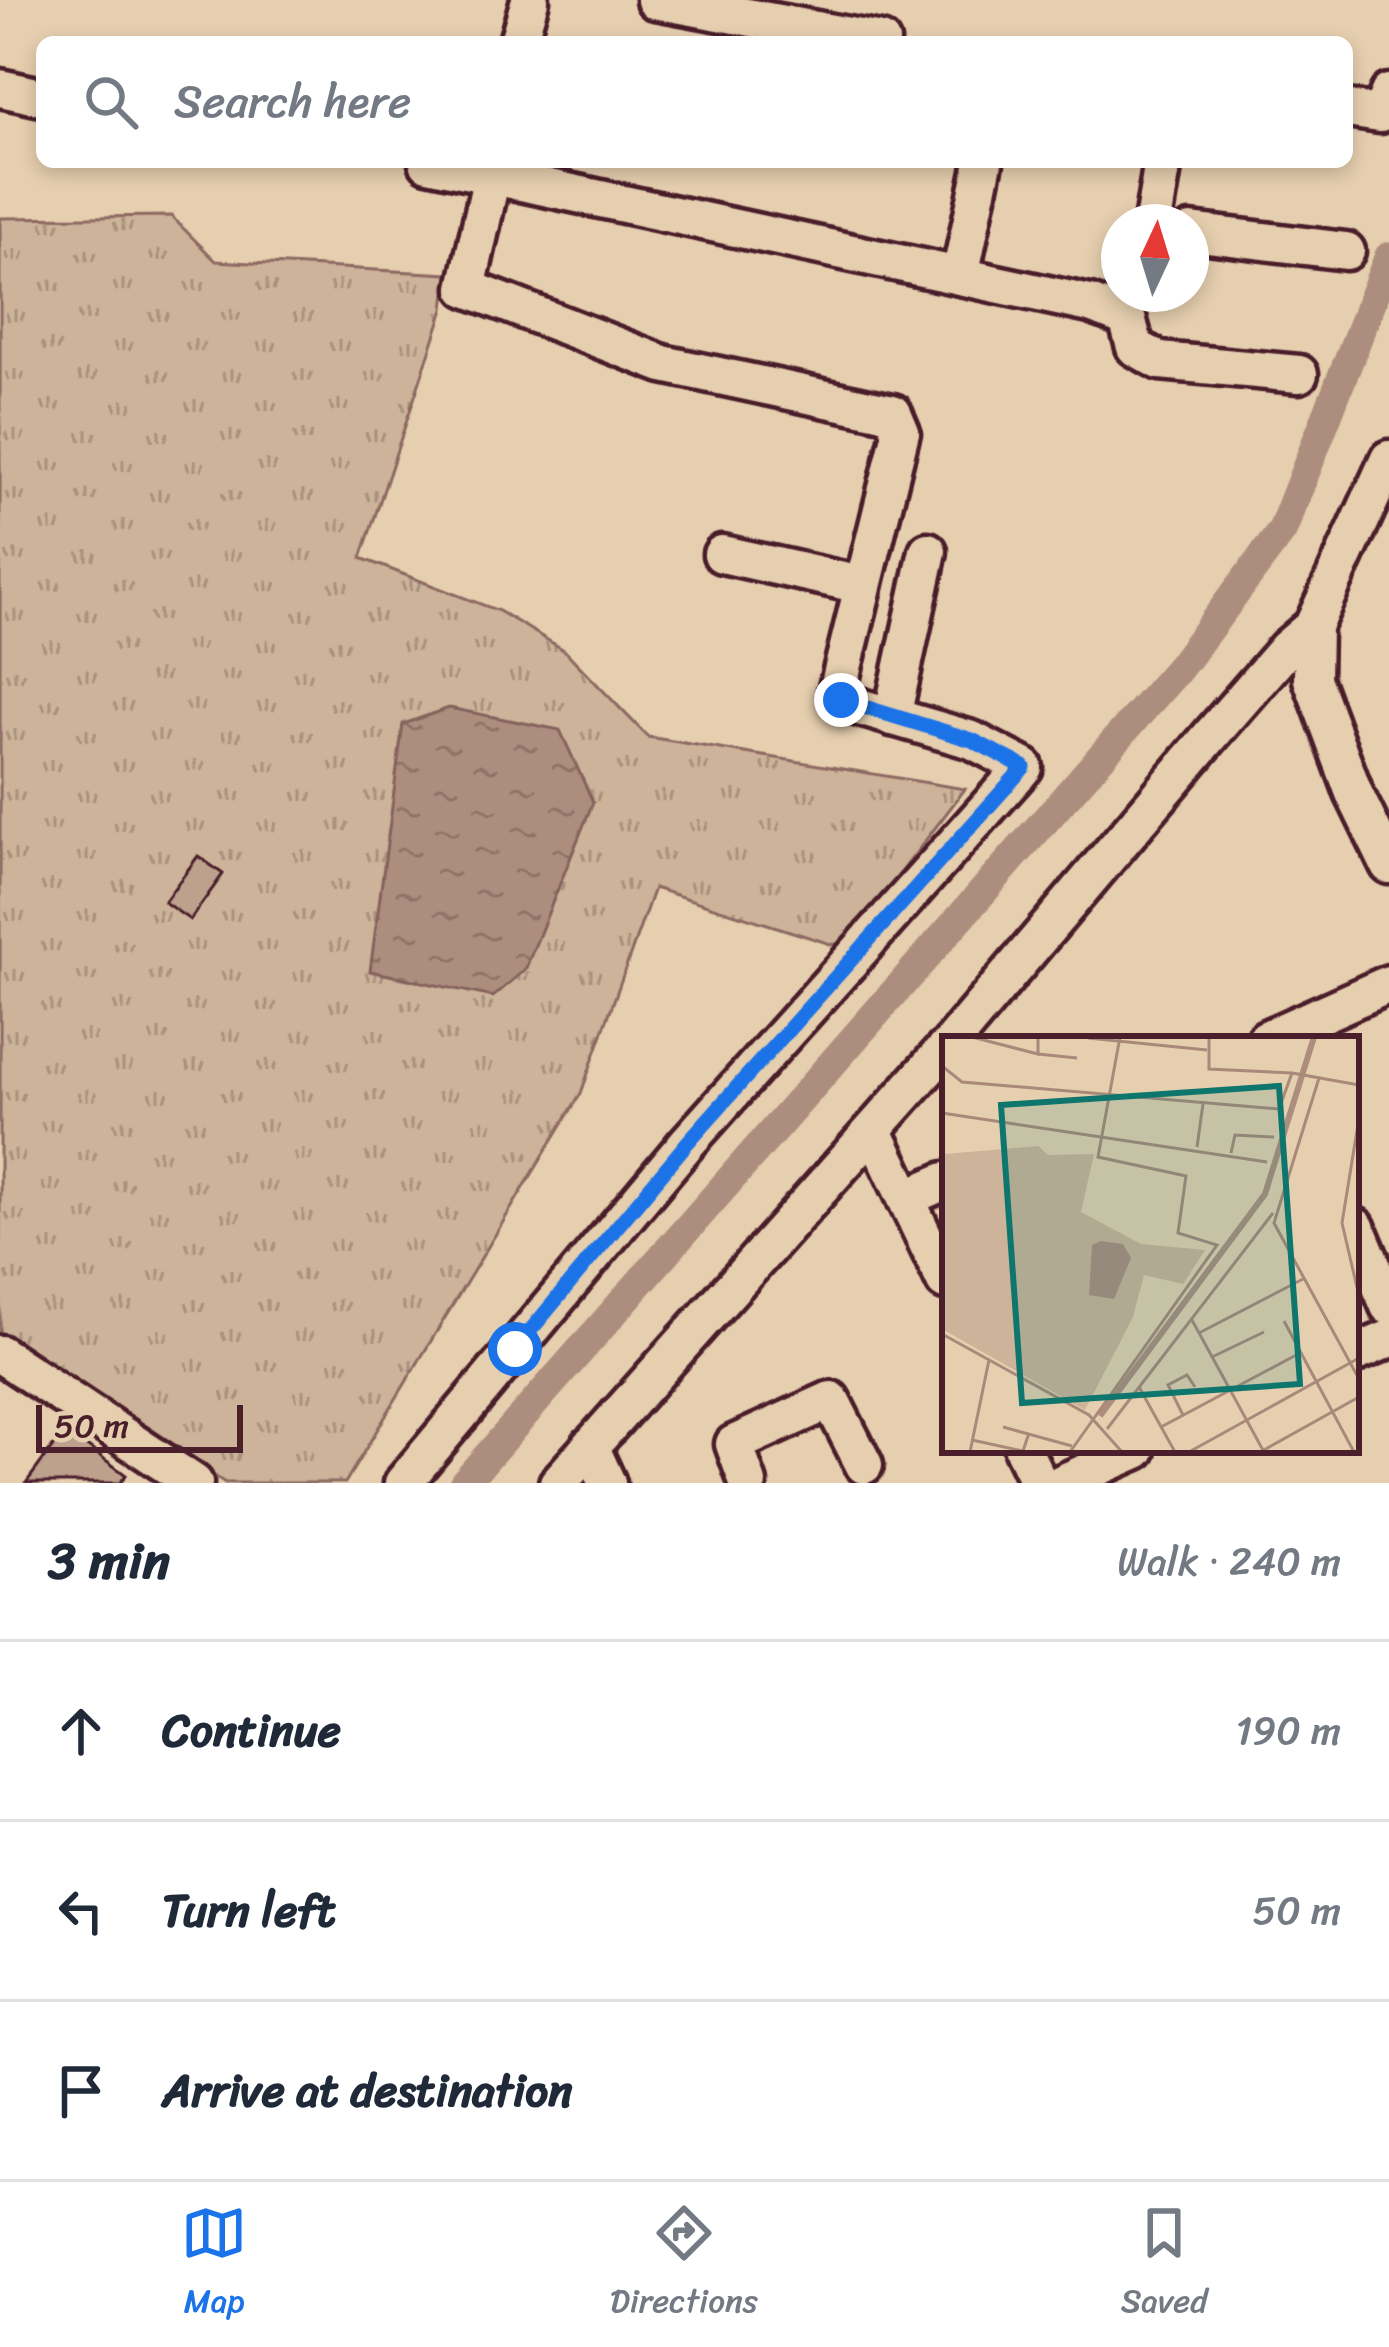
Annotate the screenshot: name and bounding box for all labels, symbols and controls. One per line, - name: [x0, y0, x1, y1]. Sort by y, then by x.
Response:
- search box: [36, 36, 1353, 168]
- text: Search here: [174, 62, 411, 142]
- icon: search: [78, 69, 144, 135]
- north arrow: [1101, 204, 1209, 312]
- route end: [814, 673, 868, 727]
- inset map: [942, 1036, 1359, 1453]
- route start: [488, 1322, 542, 1376]
- text: 50 m: [54, 1397, 129, 1455]
- scale bar: [36, 1399, 243, 1452]
- text: 3 min: [48, 1516, 170, 1606]
- text: Walk · 240 m: [1117, 1527, 1341, 1596]
- text: Continue: [162, 1691, 341, 1771]
- text: 190 m: [1236, 1696, 1341, 1765]
- icon: ahead: [48, 1698, 114, 1764]
- text: Turn left: [162, 1871, 335, 1951]
- text: 50 m: [1252, 1876, 1341, 1945]
- icon: left: [48, 1878, 114, 1944]
- text: Arrive at destination: [162, 2051, 572, 2131]
- icon: arrive: [48, 2058, 114, 2124]
- tab: Map: [181, 2200, 247, 2330]
- tab: Directions: [610, 2200, 758, 2330]
- tab: Saved: [1121, 2200, 1208, 2330]

